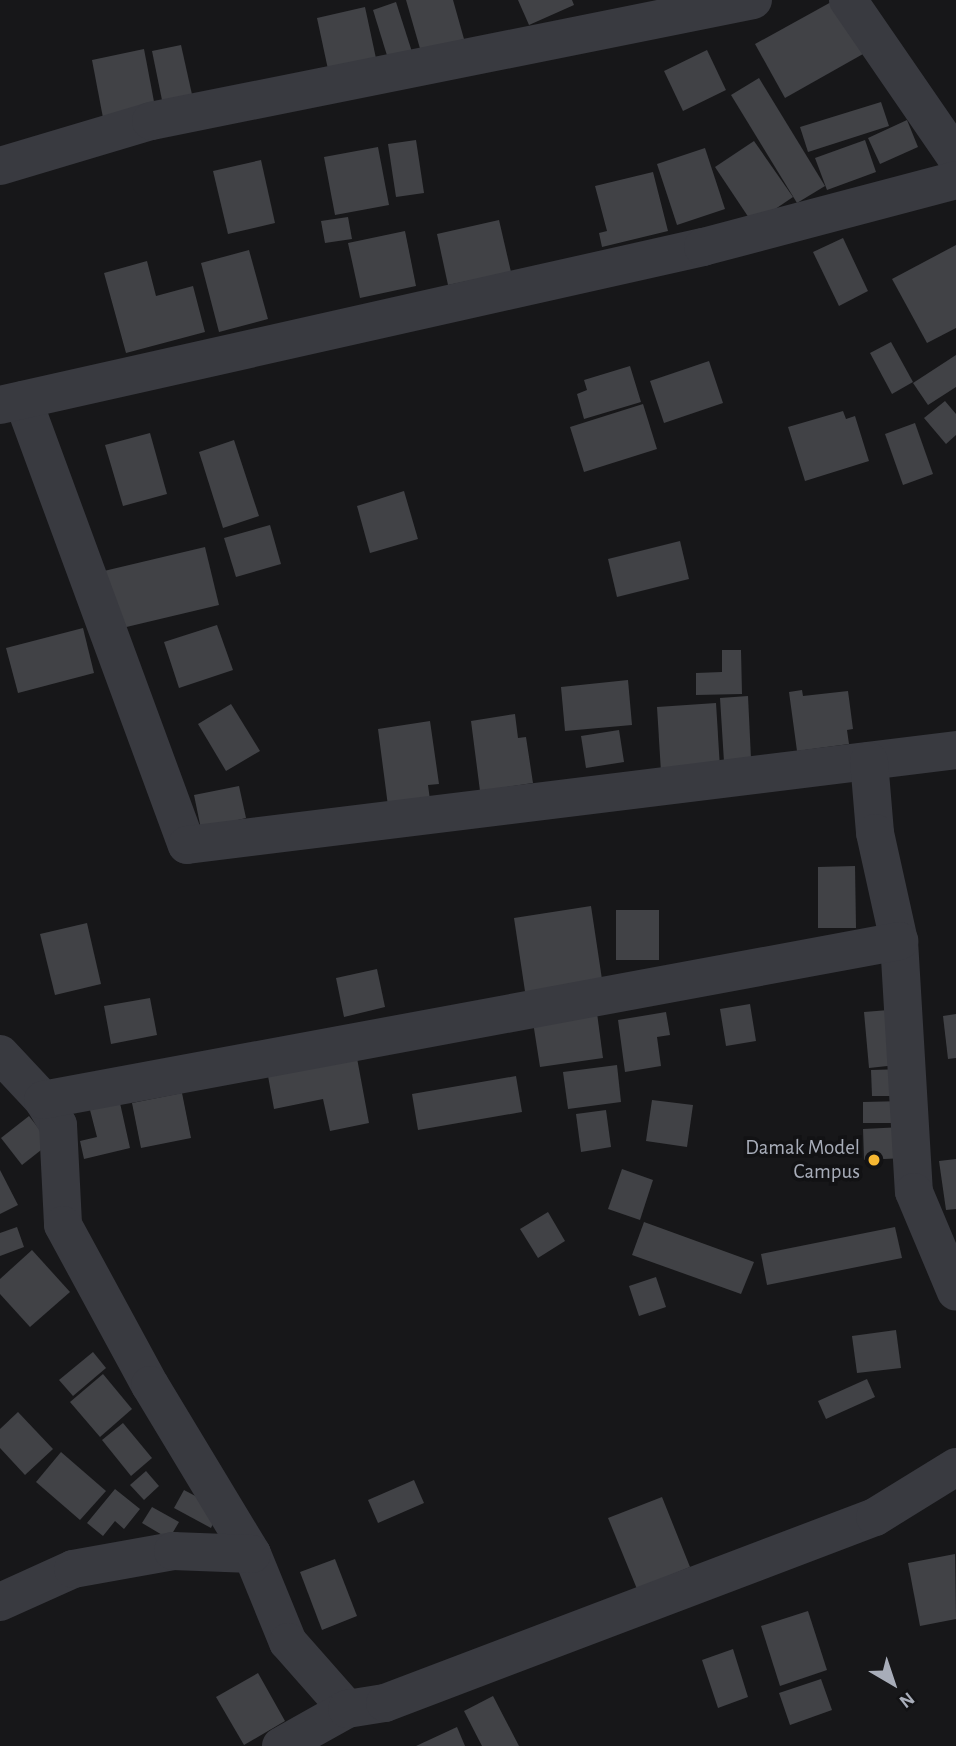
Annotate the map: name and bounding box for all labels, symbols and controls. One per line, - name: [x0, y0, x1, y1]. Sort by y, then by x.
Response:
- place label: Damak Model Campus: [745, 1135, 860, 1185]
- marker: Damak Model Campus: [866, 1152, 882, 1168]
- north arrow: [858, 1648, 928, 1718]
- text: N: [895, 1688, 918, 1711]

